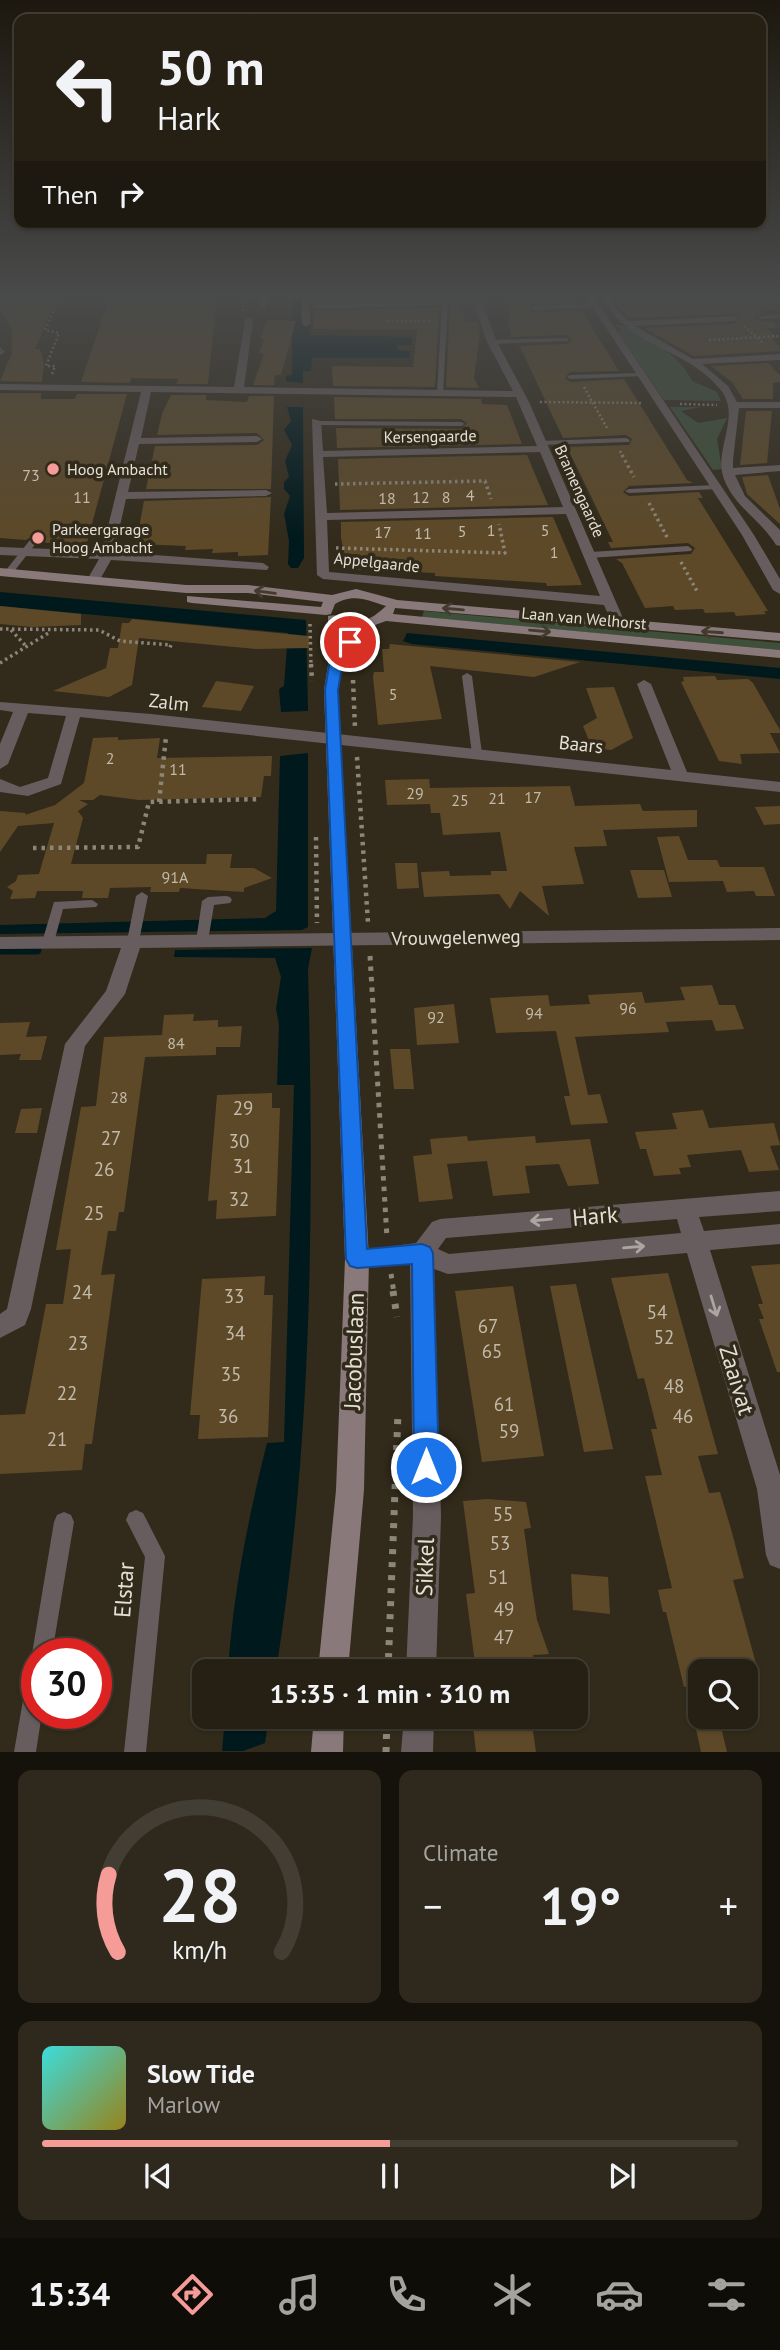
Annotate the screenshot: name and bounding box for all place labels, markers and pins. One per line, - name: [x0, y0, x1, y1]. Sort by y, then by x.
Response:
- place label: Hoog Ambacht: [67, 459, 168, 479]
- marker: Hoog Ambacht: [45, 461, 61, 477]
- place label: Parkeergarage Hoog Ambacht: [52, 519, 153, 557]
- marker: Parkeergarage Hoog Ambacht: [30, 530, 46, 546]
- pin: [320, 612, 380, 672]

